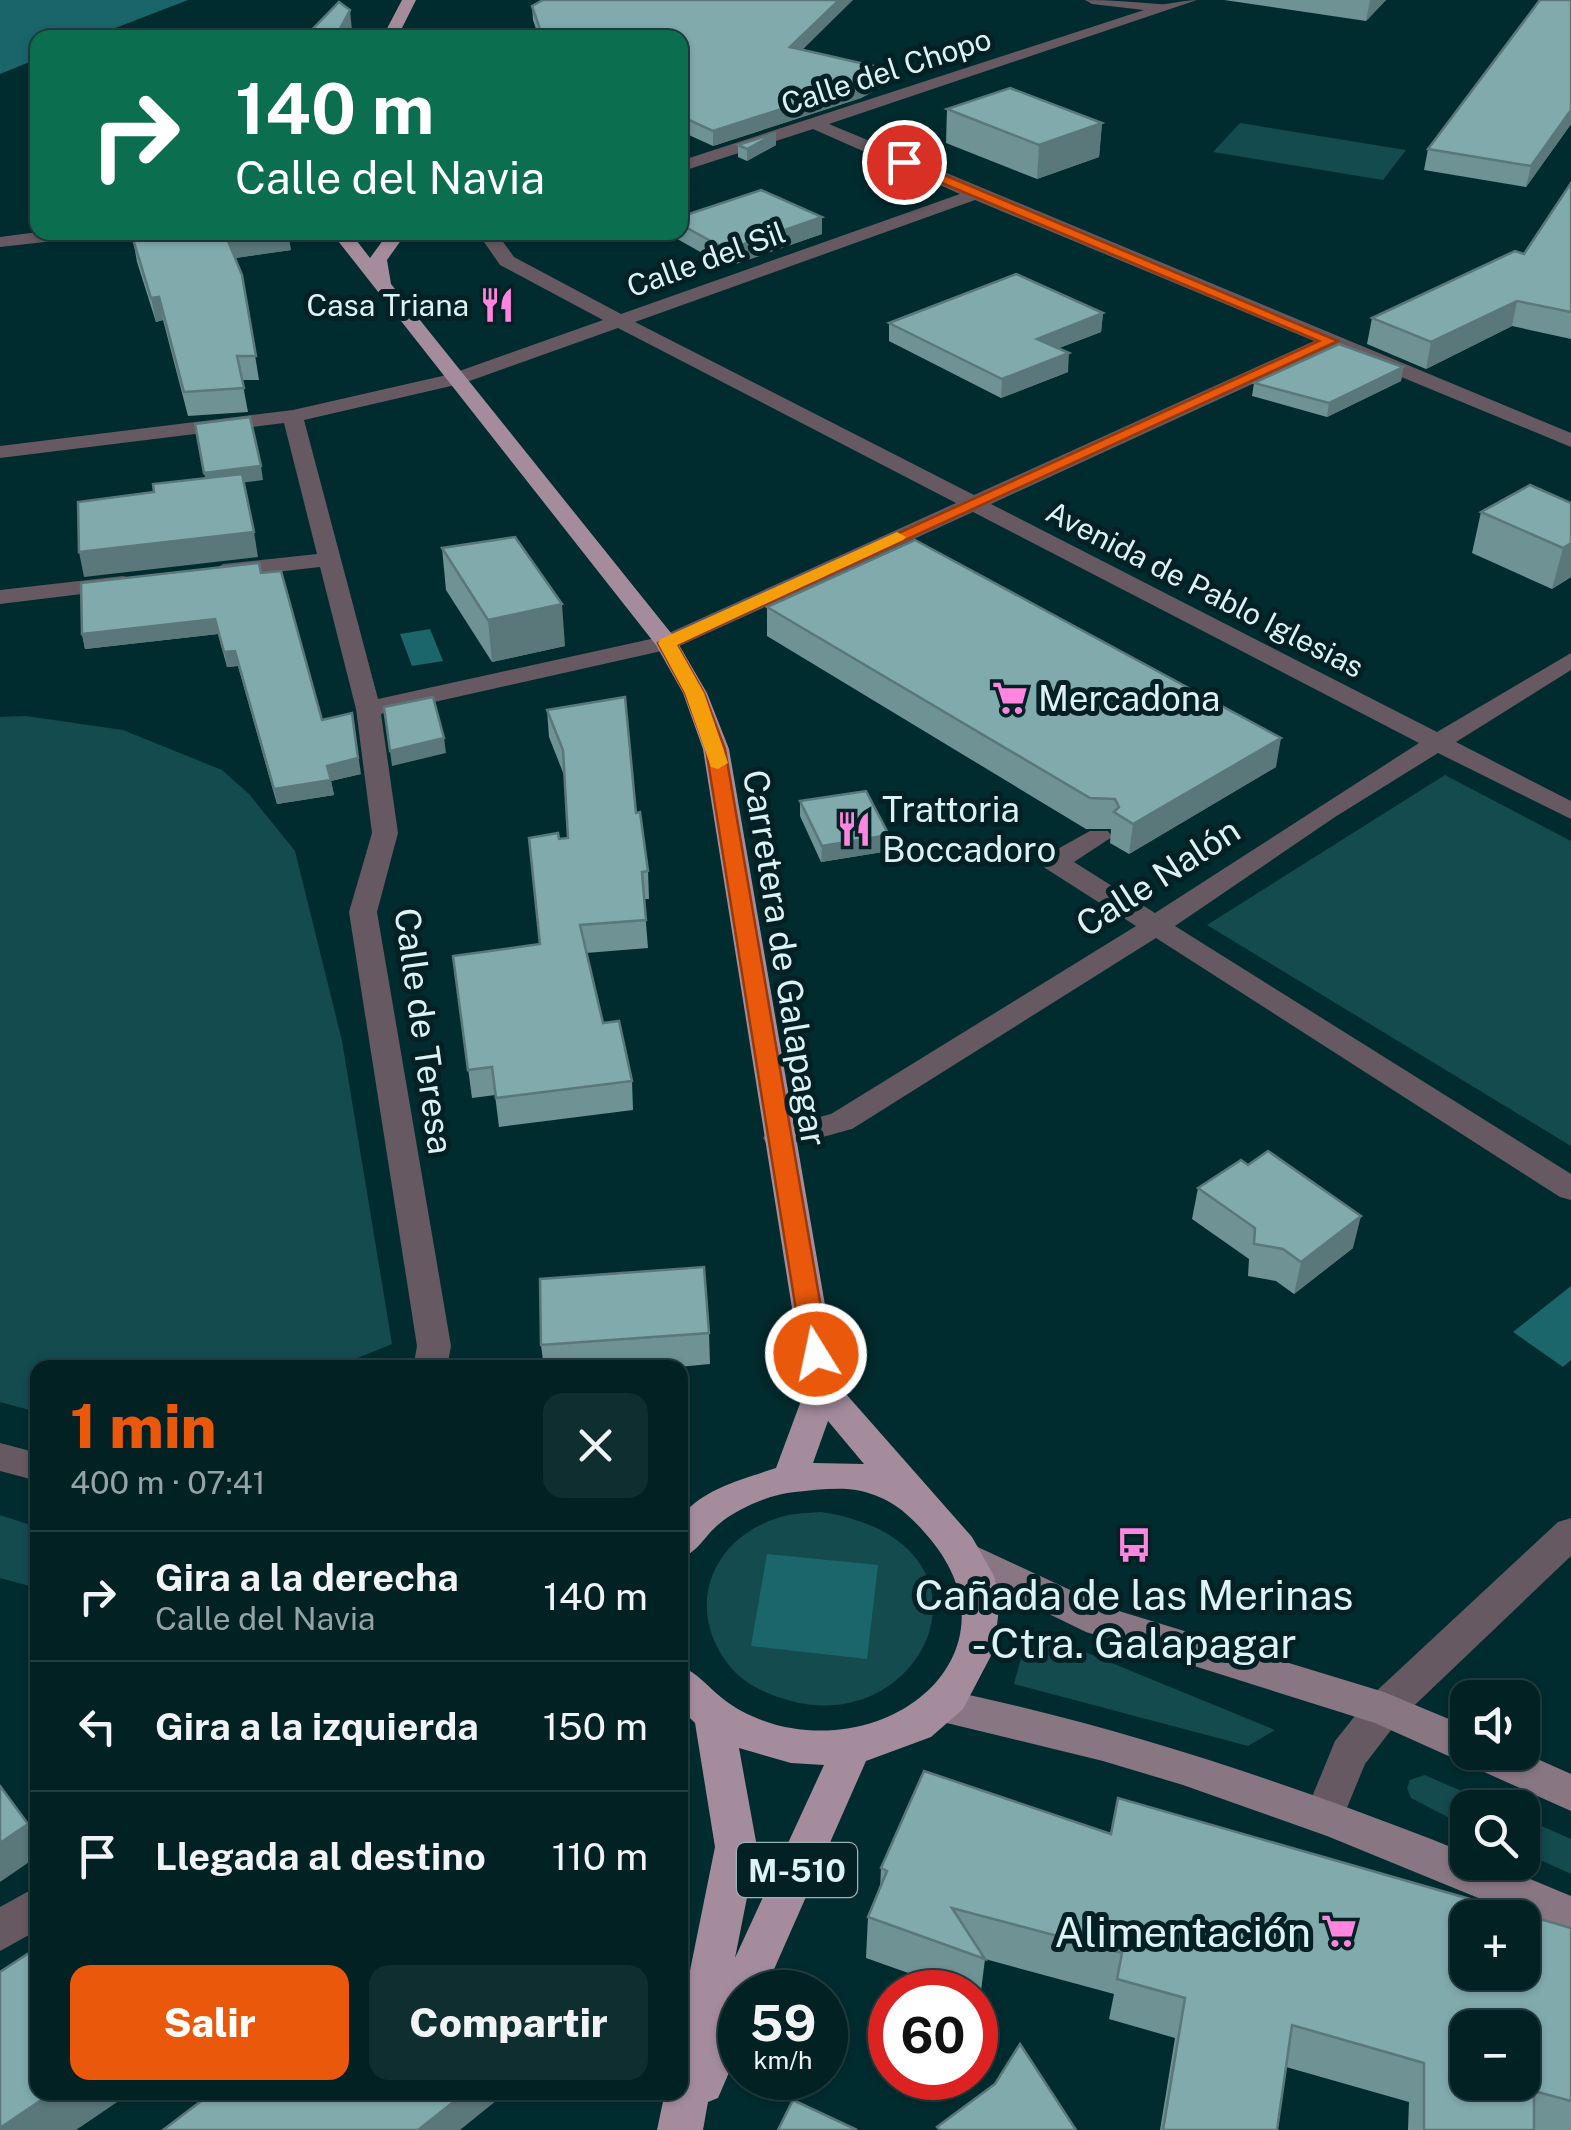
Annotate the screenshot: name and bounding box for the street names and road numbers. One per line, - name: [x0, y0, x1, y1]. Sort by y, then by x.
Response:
- street label: Calle del Chopo: [776, 20, 996, 122]
- street label: Calle del Sil: [622, 214, 790, 304]
- street label: Avenida de Pablo Iglesias: [1040, 493, 1370, 685]
- street label: Carretera de Galapagar: [735, 767, 835, 1149]
- street label: Calle Nalón: [1069, 809, 1247, 945]
- street label: Calle de Teresa: [386, 905, 462, 1157]
- road number: M-510: [737, 1843, 857, 1897]

